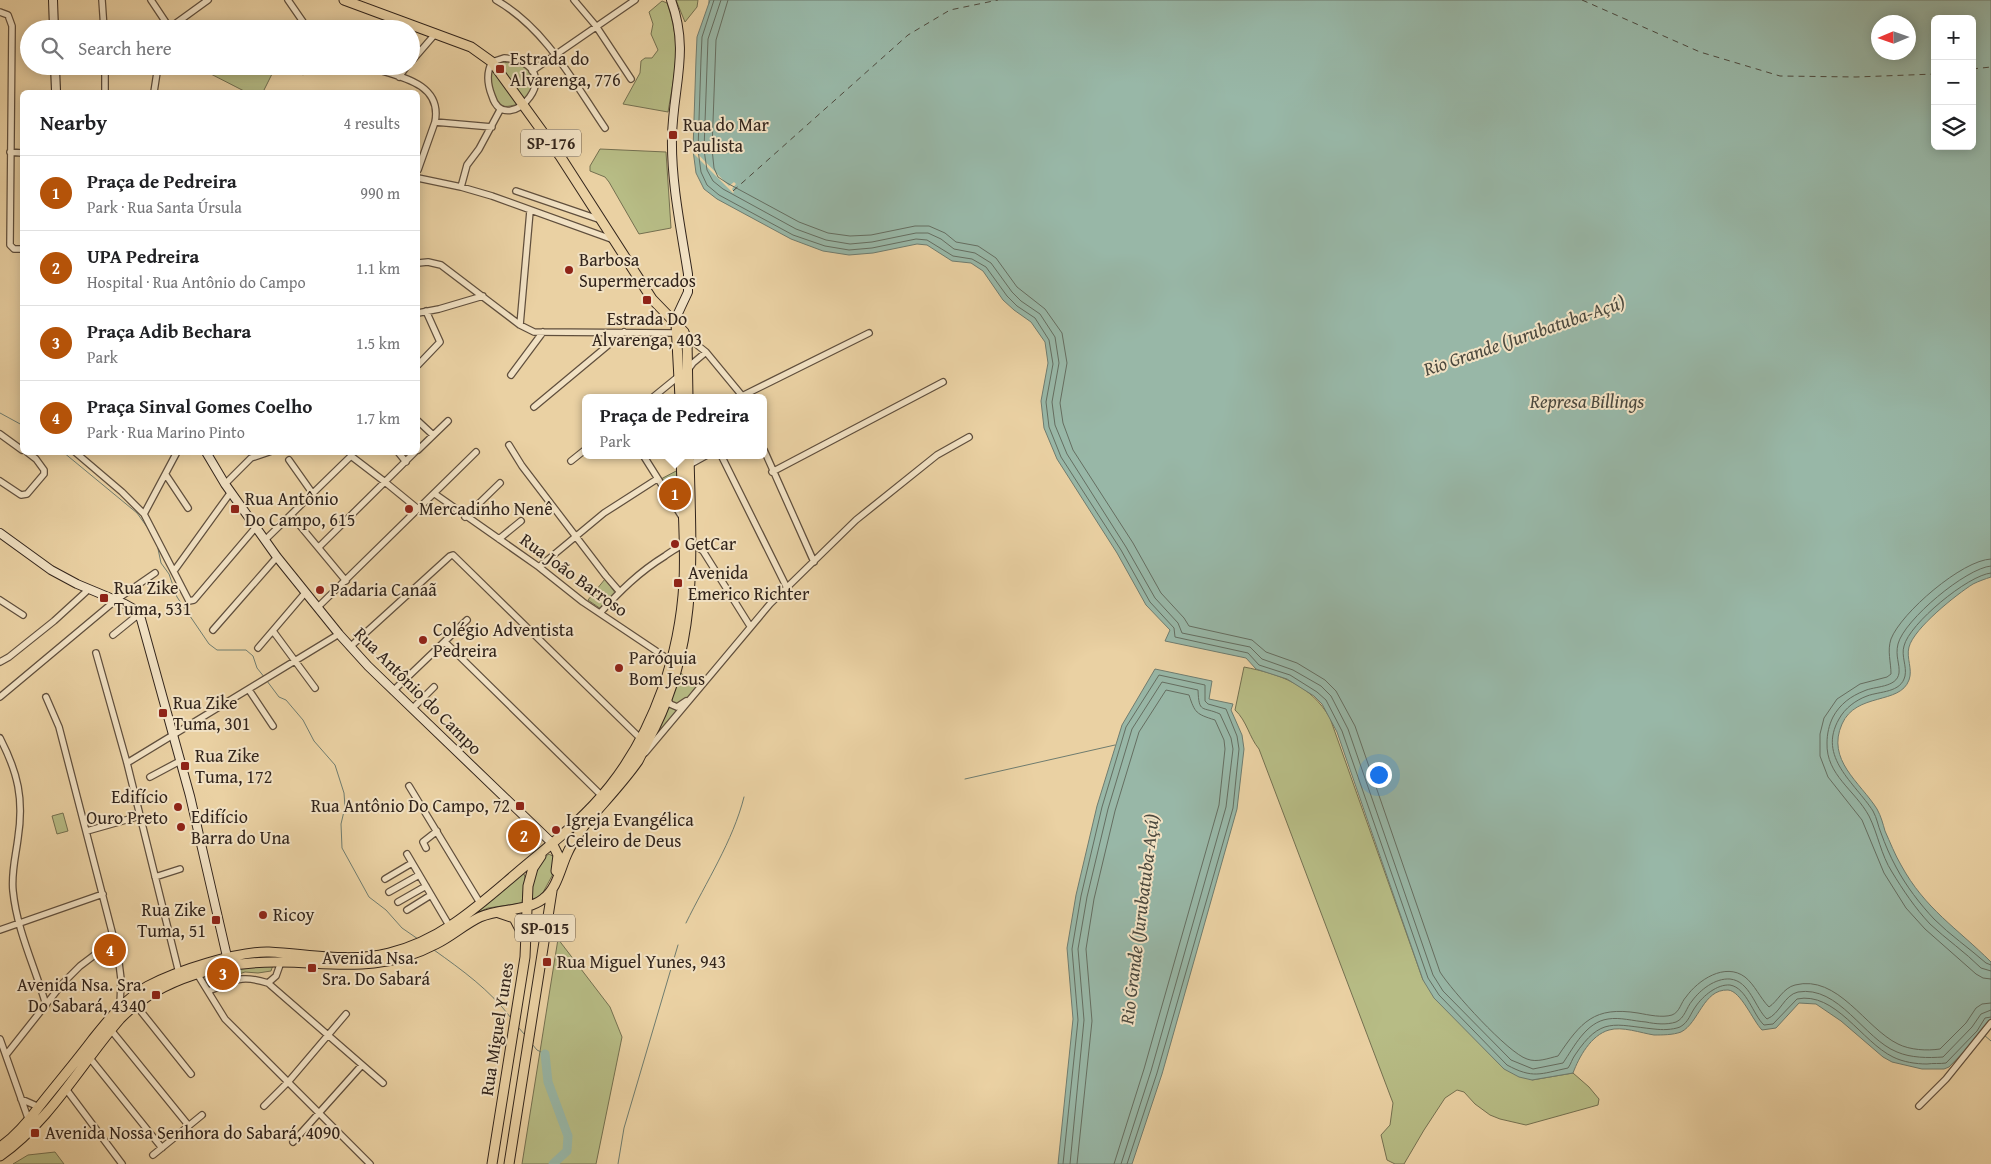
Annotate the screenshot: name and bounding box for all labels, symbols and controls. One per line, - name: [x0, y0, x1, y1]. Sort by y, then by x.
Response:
- north arrow: [1871, 15, 1916, 60]
- map controls: [1931, 15, 1976, 150]
- button: +: [1931, 15, 1976, 60]
- search box: [20, 20, 420, 75]
- icon: search: [38, 34, 66, 62]
- text: Search here: [78, 34, 172, 62]
- place label: Estrada do Alvarenga, 776: [510, 45, 621, 93]
- button: −: [1931, 60, 1976, 105]
- marker: Estrada do Alvarenga, 776: [494, 63, 506, 75]
- button: layers: [1931, 105, 1976, 150]
- text: Nearby: [40, 107, 107, 138]
- text: 4 results: [343, 111, 400, 135]
- place label: Rua do Mar Paulista: [683, 111, 770, 159]
- marker: Rua do Mar Paulista: [667, 129, 679, 141]
- road number: SP-176: [521, 130, 581, 156]
- text: Praça de Pedreira: [87, 167, 237, 195]
- text: 1: [52, 181, 60, 205]
- text: 990 m: [360, 181, 400, 205]
- text: Park · Rua Santa Úrsula: [87, 195, 242, 219]
- text: UPA Pedreira: [87, 242, 199, 270]
- place label: Barbosa Supermercados: [579, 246, 696, 294]
- text: 2: [52, 256, 60, 280]
- text: 1.1 km: [356, 256, 400, 280]
- marker: Barbosa Supermercados: [563, 264, 575, 276]
- text: Hospital · Rua Antônio do Campo: [87, 270, 306, 294]
- water label: Rio Grande (Jurubatuba-Açú): [1418, 287, 1629, 383]
- marker: Estrada Do Alvarenga, 403: [641, 294, 653, 306]
- place label: Estrada Do Alvarenga, 403: [592, 305, 702, 353]
- text: Praça Adib Bechara: [87, 317, 251, 345]
- text: 3: [52, 331, 60, 355]
- text: 1.5 km: [356, 331, 400, 355]
- text: Park: [87, 345, 118, 369]
- water label: Represa Billings: [1529, 387, 1644, 415]
- text: Praça Sinval Gomes Coelho: [87, 392, 312, 420]
- popup: [582, 394, 767, 459]
- text: Praça de Pedreira: [600, 401, 749, 429]
- text: 4: [52, 406, 60, 430]
- text: 1.7 km: [356, 406, 400, 430]
- text: Park · Rua Marino Pinto: [87, 420, 245, 444]
- text: Park: [600, 429, 631, 453]
- pin: 1: [659, 475, 691, 513]
- place label: Rua Antônio Do Campo, 615: [245, 485, 355, 533]
- place label: Mercadinho Nenê: [419, 495, 553, 522]
- marker: Rua Antônio Do Campo, 615: [229, 503, 241, 515]
- marker: Mercadinho Nenê: [403, 503, 415, 515]
- street label: Rua João Barroso: [515, 526, 634, 623]
- place label: GetCar: [685, 530, 737, 557]
- marker: GetCar: [669, 538, 681, 550]
- place label: Avenida Emerico Richter: [688, 559, 810, 607]
- place label: Rua Zike Tuma, 531: [114, 574, 191, 622]
- place label: Padaria Canaã: [330, 576, 437, 603]
- marker: Avenida Emerico Richter: [672, 577, 684, 589]
- marker: Padaria Canaã: [314, 584, 326, 596]
- marker: Rua Zike Tuma, 531: [98, 592, 110, 604]
- place label: Colégio Adventista Pedreira: [433, 616, 574, 664]
- street label: Rua Antônio do Campo: [348, 620, 489, 761]
- marker: Colégio Adventista Pedreira: [417, 634, 429, 646]
- place label: Paróquia Bom Jesus: [629, 644, 705, 692]
- marker: Paróquia Bom Jesus: [613, 662, 625, 674]
- place label: Rua Zike Tuma, 301: [173, 689, 250, 737]
- marker: Rua Zike Tuma, 301: [157, 707, 169, 719]
- place label: Rua Zike Tuma, 172: [195, 742, 272, 790]
- marker: Rua Zike Tuma, 172: [179, 760, 191, 772]
- your location: [1366, 762, 1392, 788]
- place label: Edifício Ouro Preto: [86, 783, 168, 831]
- place label: Rua Antônio Do Campo, 72: [311, 792, 510, 819]
- marker: Rua Antônio Do Campo, 72: [514, 800, 526, 812]
- marker: Edifício Ouro Preto: [172, 801, 184, 813]
- place label: Edifício Barra do Una: [191, 803, 291, 851]
- place label: Igreja Evangélica Celeiro de Deus: [566, 806, 694, 854]
- water label: Rio Grande (Jurubatuba-Açú): [1112, 812, 1166, 1027]
- pin: 2: [508, 817, 540, 855]
- marker: Edifício Barra do Una: [175, 821, 187, 833]
- marker: Igreja Evangélica Celeiro de Deus: [550, 824, 562, 836]
- place label: Rua Zike Tuma, 51: [137, 896, 206, 944]
- place label: Ricoy: [273, 901, 315, 928]
- marker: Ricoy: [257, 909, 269, 921]
- marker: Rua Zike Tuma, 51: [210, 914, 222, 926]
- road number: SP-015: [515, 914, 575, 941]
- pin: 4: [94, 931, 126, 969]
- place label: Avenida Nsa. Sra. Do Sabará: [322, 944, 430, 992]
- place label: Rua Miguel Yunes, 943: [557, 948, 726, 975]
- pin: 3: [207, 955, 239, 993]
- marker: Rua Miguel Yunes, 943: [541, 956, 553, 968]
- street label: Rua Miguel Yunes: [473, 960, 520, 1098]
- marker: Avenida Nsa. Sra. Do Sabará: [306, 962, 318, 974]
- place label: Avenida Nsa. Sra. Do Sabará, 4340: [17, 971, 146, 1019]
- marker: Avenida Nsa. Sra. Do Sabará, 4340: [150, 989, 162, 1001]
- place label: Avenida Nossa Senhora do Sabará, 4090: [45, 1119, 340, 1146]
- marker: Avenida Nossa Senhora do Sabará, 4090: [29, 1127, 41, 1139]

